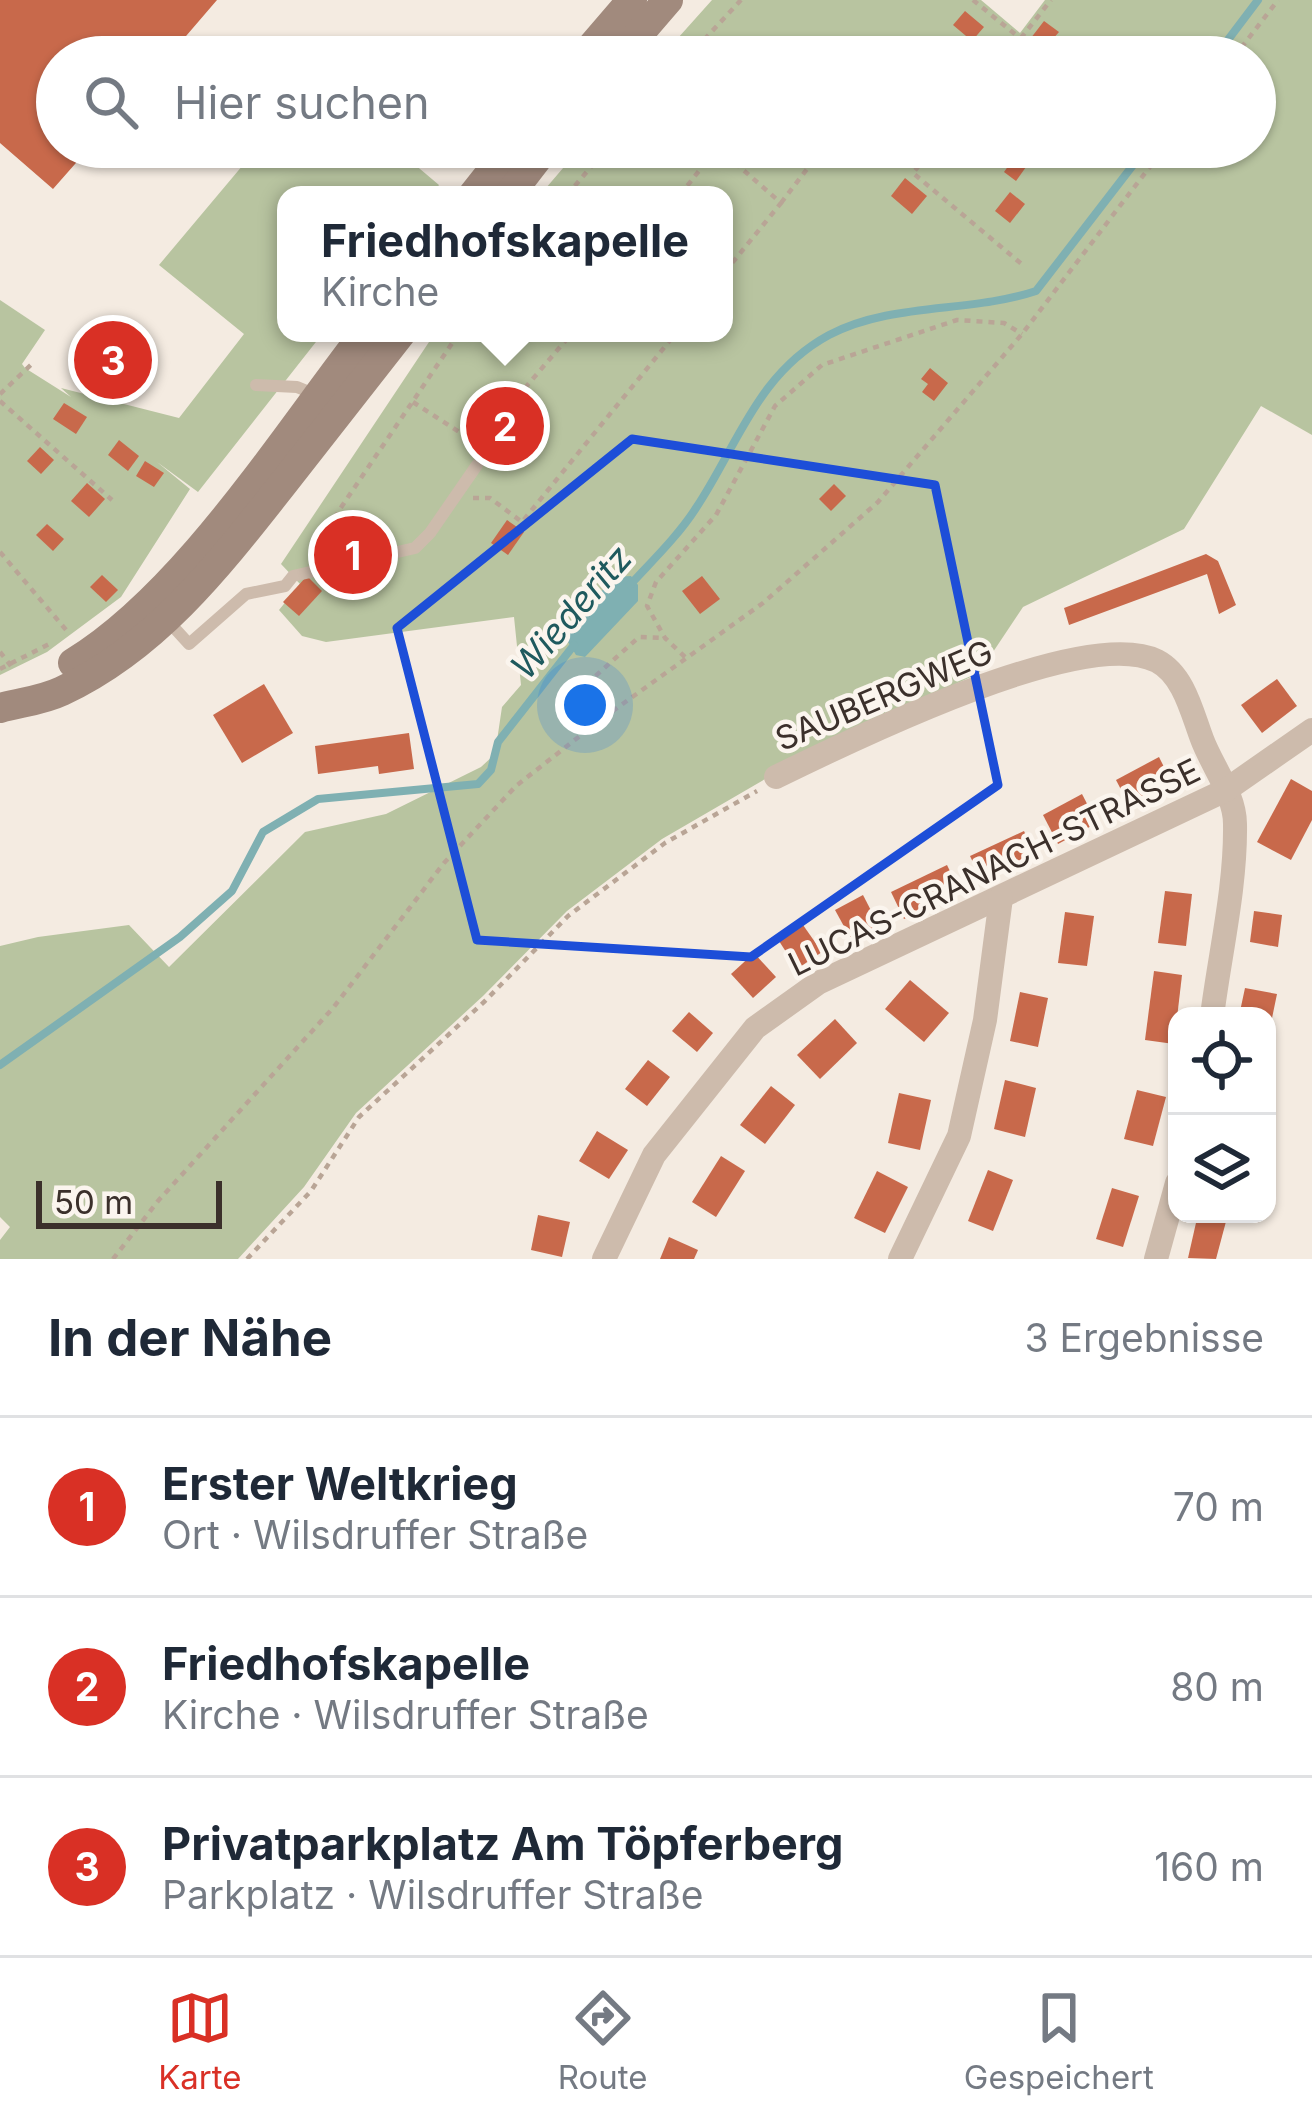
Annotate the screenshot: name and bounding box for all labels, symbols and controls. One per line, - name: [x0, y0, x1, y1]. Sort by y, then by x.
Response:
- search box: [36, 36, 1276, 168]
- icon: search: [78, 69, 144, 135]
- text: Hier suchen: [174, 75, 430, 130]
- popup: [277, 186, 733, 342]
- text: Friedhofskapelle: [321, 213, 689, 268]
- text: Kirche: [321, 268, 439, 315]
- pin: 3: [74, 315, 152, 405]
- pin: 2: [466, 381, 544, 471]
- pin: 1: [314, 510, 392, 600]
- water label: Wiederitz: [501, 536, 641, 688]
- street label: SAUBERGWEG: [769, 631, 999, 759]
- your location: [555, 675, 615, 735]
- street label: LUCAS-CRANACH-STRASSE: [782, 750, 1206, 984]
- map controls: [1168, 1007, 1276, 1223]
- button: locate: [1168, 1007, 1276, 1115]
- button: layers: [1168, 1115, 1276, 1223]
- scale bar: [36, 1175, 222, 1228]
- text: 50 m: [54, 1182, 133, 1222]
- text: In der Nähe: [48, 1307, 332, 1368]
- text: 3 Ergebnisse: [1025, 1314, 1264, 1361]
- text: Erster Weltkrieg: [162, 1456, 518, 1511]
- text: 1: [79, 1483, 95, 1530]
- text: 70 m: [1173, 1483, 1264, 1530]
- text: Ort · Wilsdruffer Straße: [162, 1511, 588, 1558]
- text: Friedhofskapelle: [162, 1636, 530, 1691]
- text: 2: [75, 1663, 99, 1710]
- text: 80 m: [1170, 1663, 1264, 1710]
- text: Kirche · Wilsdruffer Straße: [162, 1691, 649, 1738]
- text: Privatparkplatz Am Töpferberg: [162, 1816, 843, 1871]
- text: 3: [74, 1843, 100, 1890]
- text: 160 m: [1154, 1843, 1264, 1890]
- text: Parkplatz · Wilsdruffer Straße: [162, 1871, 703, 1918]
- tab: Karte: [158, 1985, 241, 2097]
- tab: Route: [558, 1985, 648, 2097]
- tab: Gespeichert: [964, 1985, 1154, 2097]

